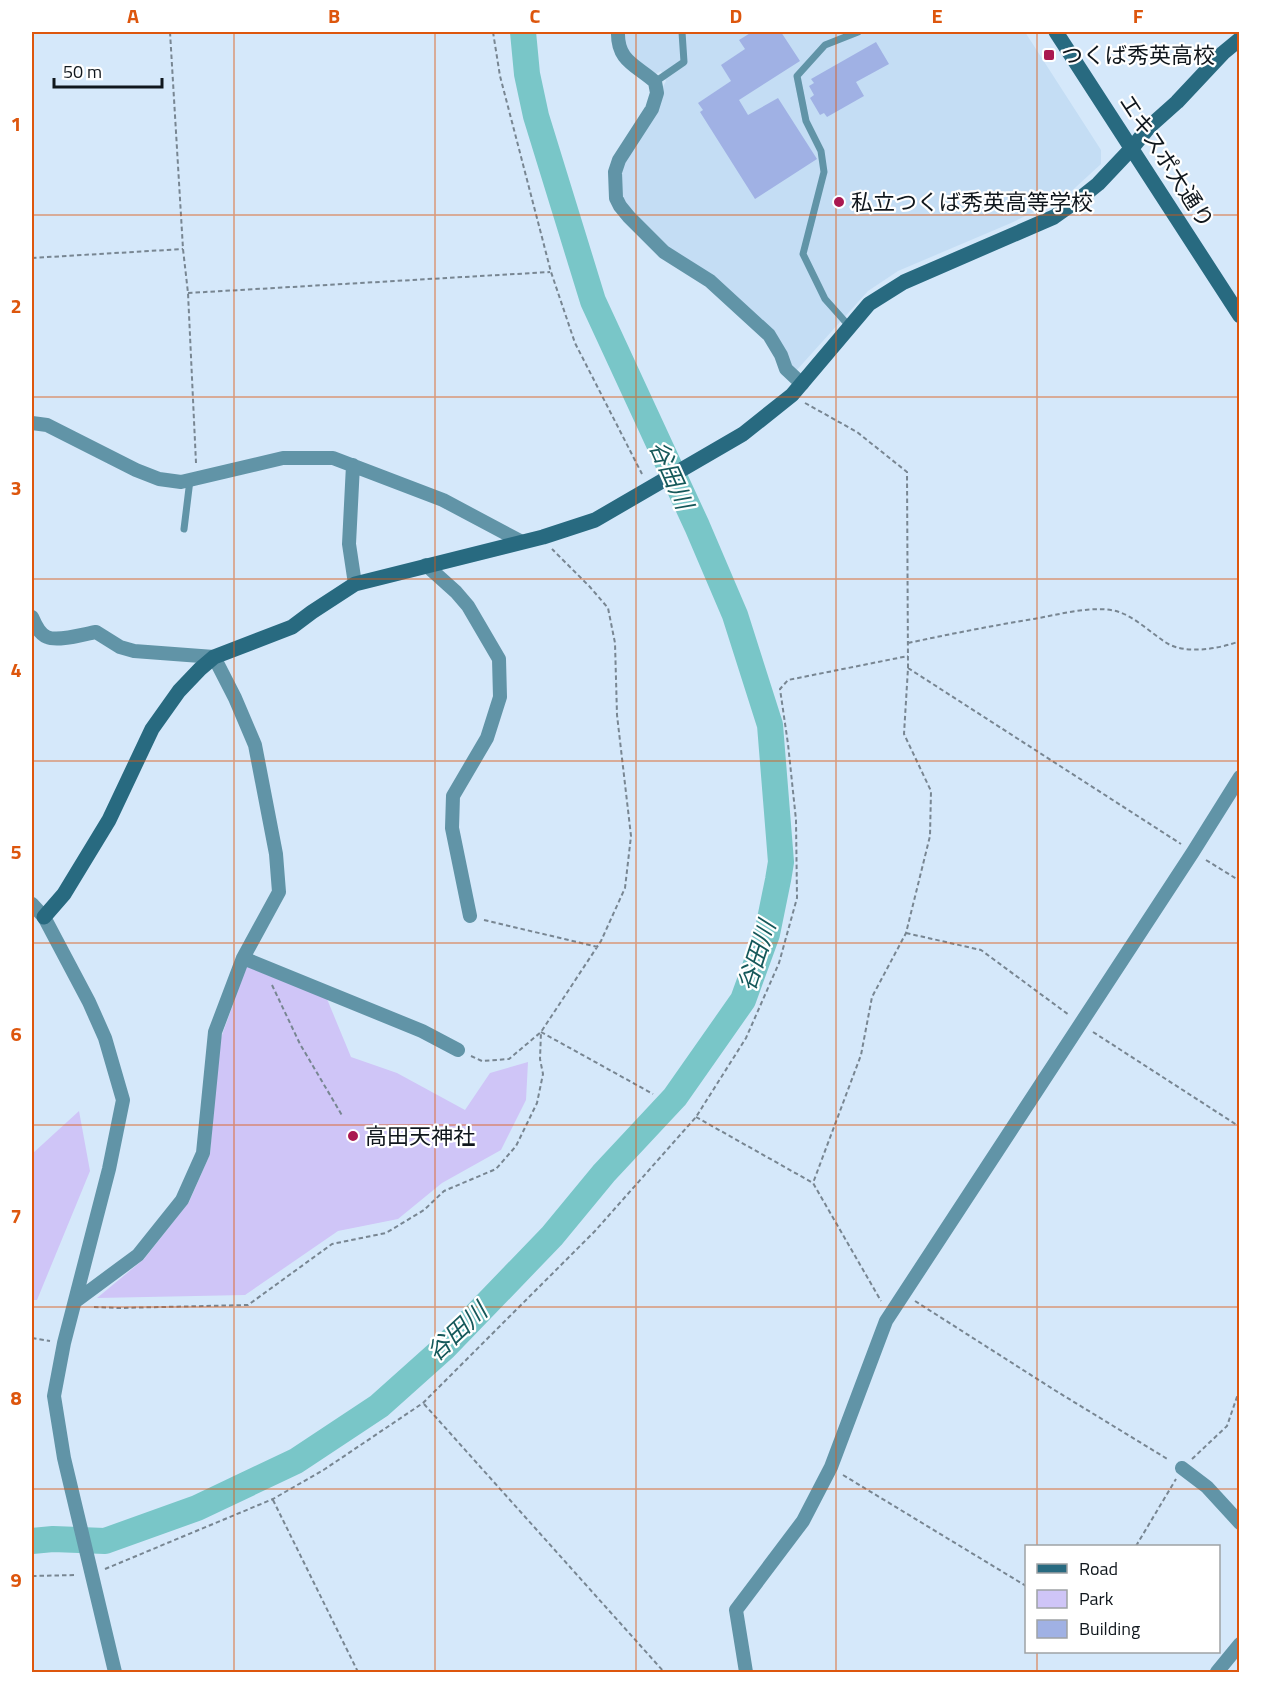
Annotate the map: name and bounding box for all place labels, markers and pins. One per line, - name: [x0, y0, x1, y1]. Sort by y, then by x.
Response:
- place label: つくば秀英高校: [1061, 38, 1215, 72]
- marker: つくば秀英高校: [1042, 48, 1056, 62]
- place label: 私立つくば秀英高等学校: [851, 185, 1093, 219]
- marker: 私立つくば秀英高等学校: [832, 195, 846, 209]
- place label: 高田天神社: [365, 1119, 475, 1153]
- marker: 高田天神社: [346, 1129, 360, 1143]

